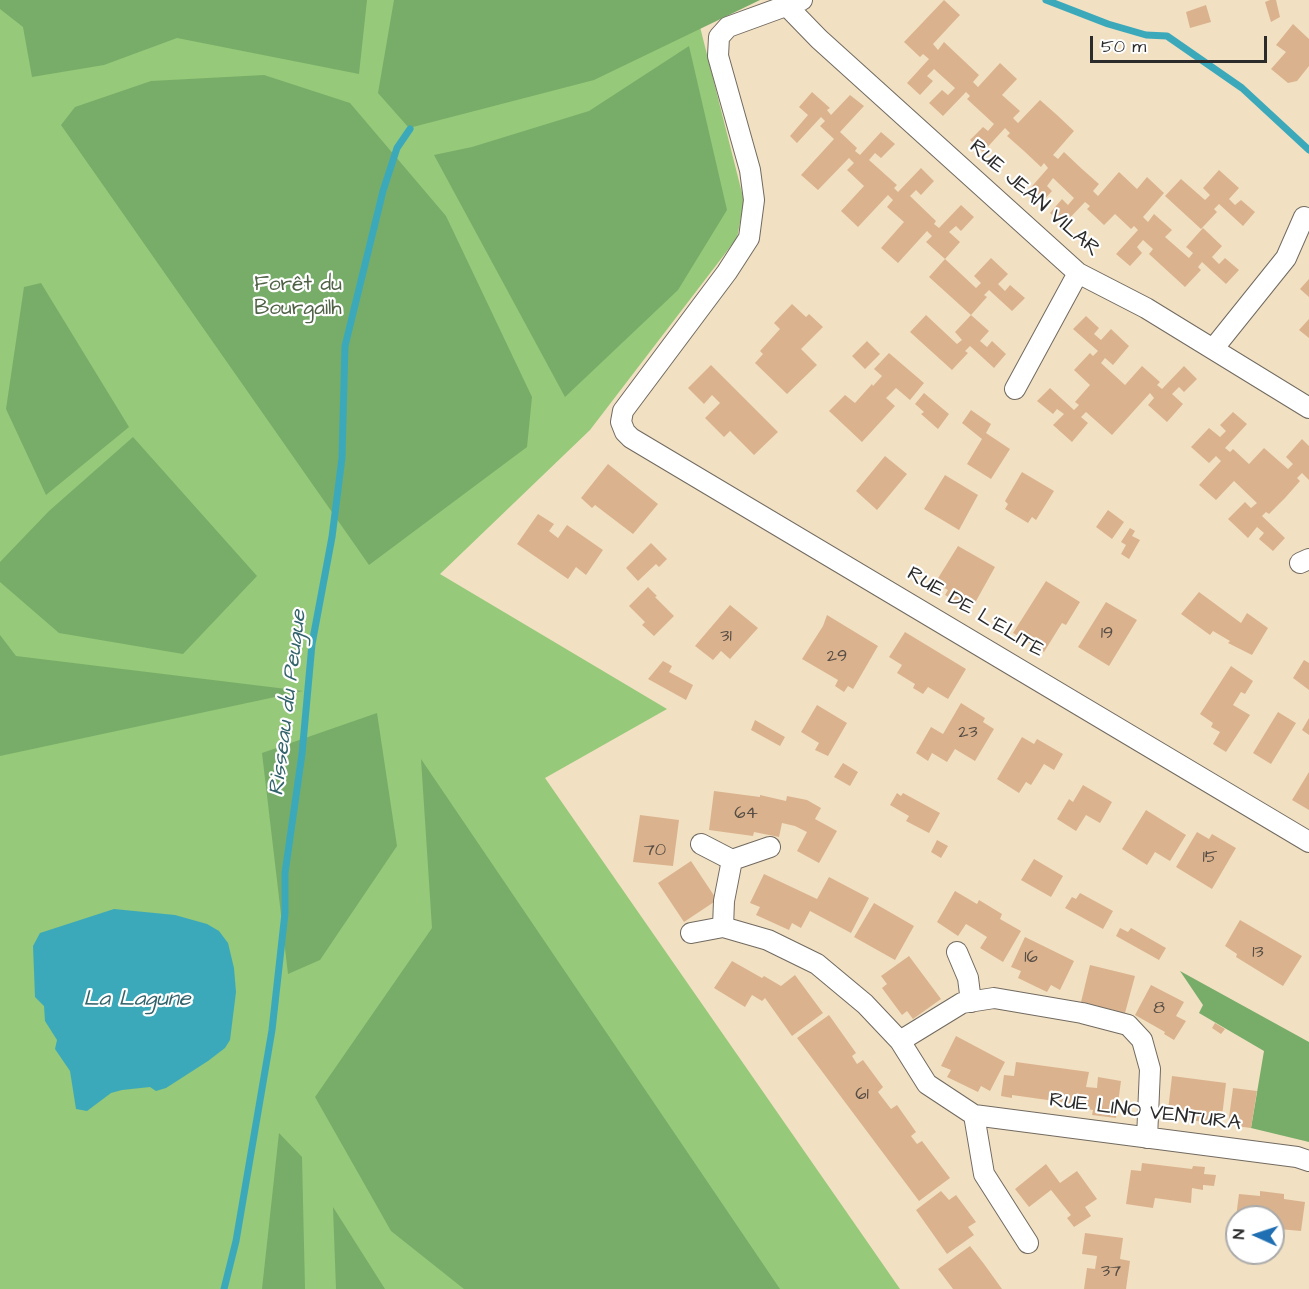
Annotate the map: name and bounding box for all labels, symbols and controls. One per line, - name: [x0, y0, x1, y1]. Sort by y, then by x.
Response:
- scale bar: [1093, 24, 1270, 62]
- text: 50 m: [1101, 34, 1146, 59]
- street label: RUE JEAN VILAR: [963, 135, 1105, 263]
- park label: Forêt du Bourgailh: [254, 273, 342, 323]
- street label: RUE DE L'ELITE: [902, 562, 1048, 664]
- water label: Risseau du Peugue: [265, 609, 313, 797]
- house number: 19: [1101, 623, 1113, 645]
- house number: 31: [720, 626, 732, 648]
- house number: 29: [827, 646, 847, 668]
- house number: 23: [958, 722, 978, 744]
- house number: 64: [734, 803, 758, 825]
- house number: 70: [644, 840, 666, 862]
- house number: 15: [1202, 847, 1218, 869]
- house number: 13: [1252, 942, 1264, 964]
- house number: 16: [1024, 947, 1038, 969]
- water label: La Lagune: [83, 987, 191, 1013]
- house number: 8: [1153, 998, 1165, 1020]
- house number: 61: [855, 1084, 869, 1106]
- street label: RUE LINO VENTURA: [1048, 1089, 1242, 1137]
- north arrow: [1225, 1205, 1285, 1265]
- text: N: [1228, 1229, 1250, 1240]
- house number: 37: [1101, 1261, 1121, 1283]

